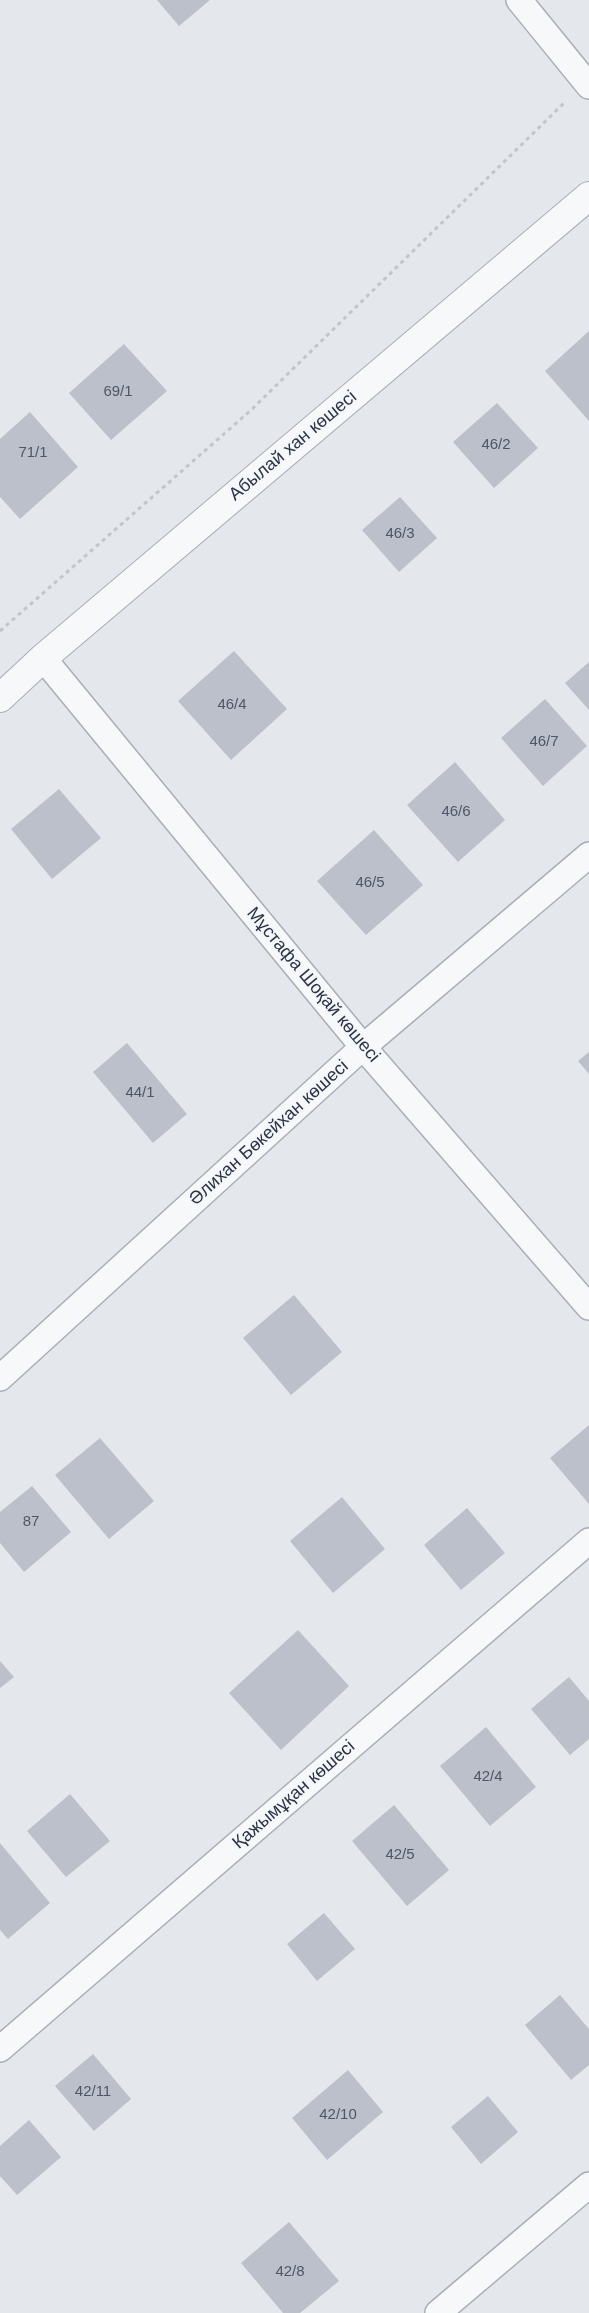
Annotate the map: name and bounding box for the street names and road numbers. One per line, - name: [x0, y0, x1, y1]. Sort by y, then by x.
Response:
- street label: Абылай хан көшесі: [225, 386, 361, 506]
- street label: Мұстафа Шоқай көшесі: [242, 903, 384, 1067]
- street label: Әлихан Бөкейхан көшесі: [185, 1056, 353, 1210]
- street label: Қажымұқан көшесі: [228, 1736, 360, 1854]

